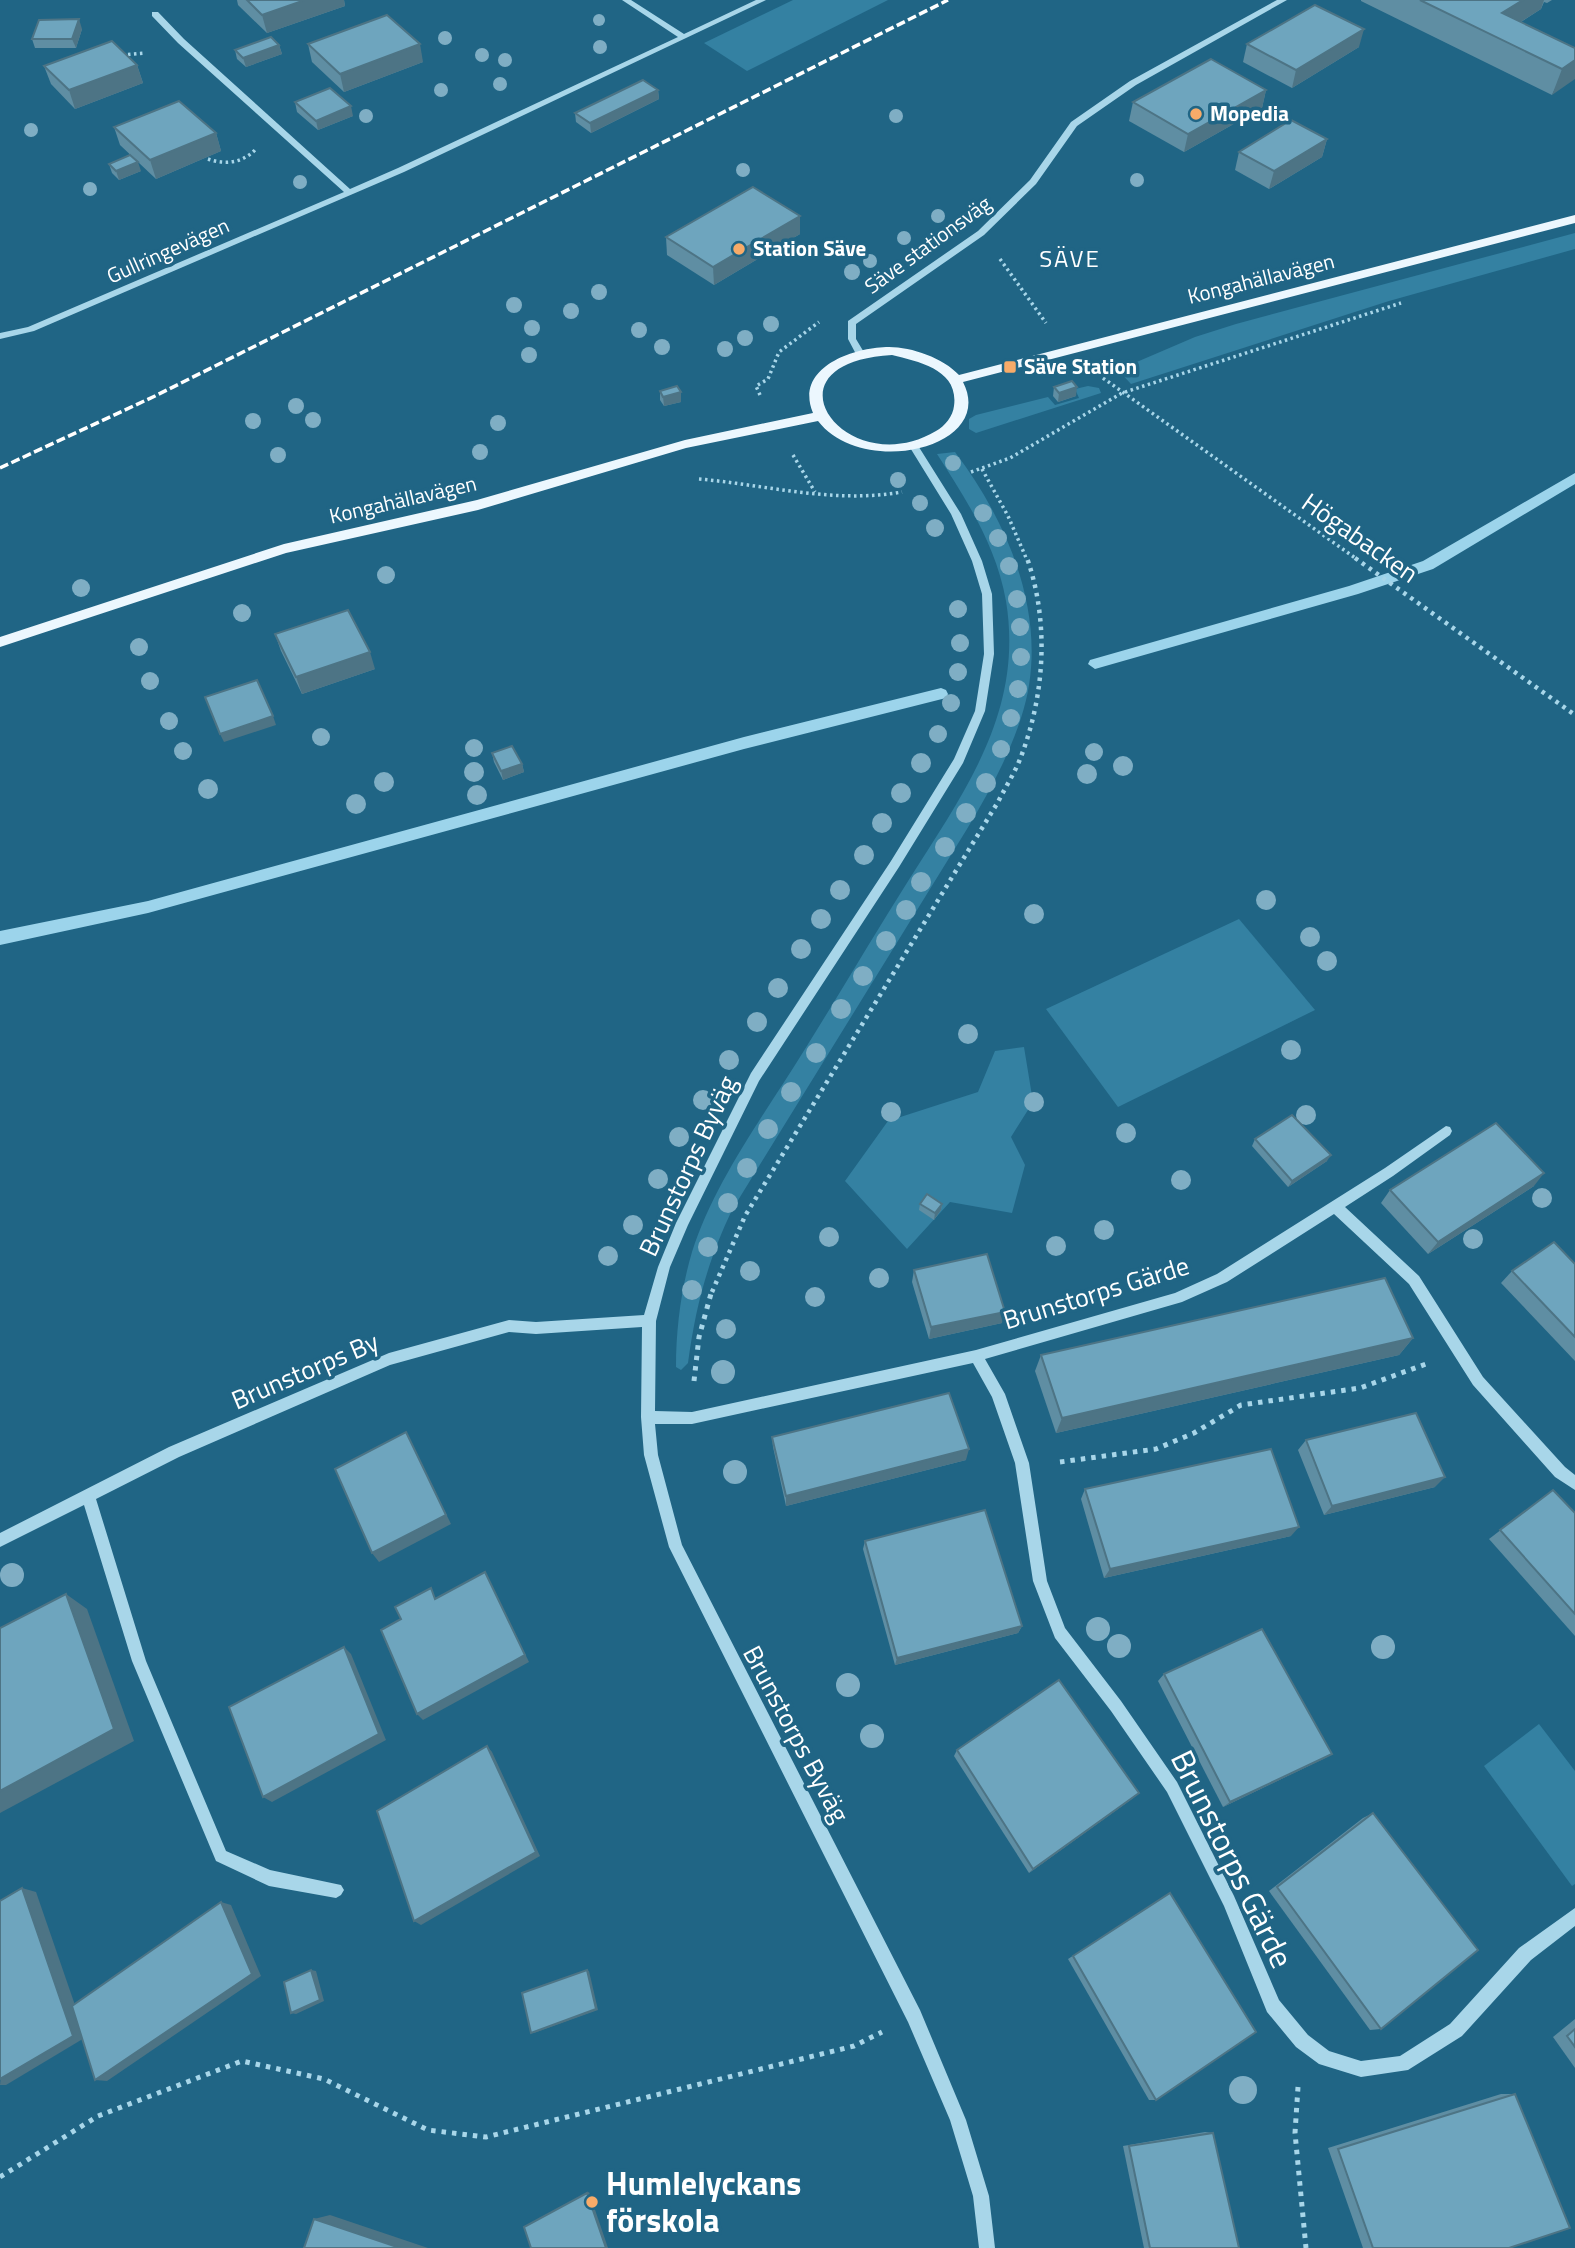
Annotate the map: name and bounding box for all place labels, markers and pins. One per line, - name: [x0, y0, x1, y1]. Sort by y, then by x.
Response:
- place label: Mopedia: [1210, 97, 1289, 129]
- marker: Mopedia: [1188, 106, 1204, 122]
- place label: Station Säve: [753, 232, 866, 264]
- marker: Station Säve: [731, 241, 747, 257]
- place label: Säve Station: [1024, 350, 1137, 382]
- marker: Säve Station: [1002, 359, 1018, 375]
- place label: Humlelyckans förskola: [606, 2159, 801, 2244]
- marker: Humlelyckans förskola: [584, 2194, 600, 2210]

